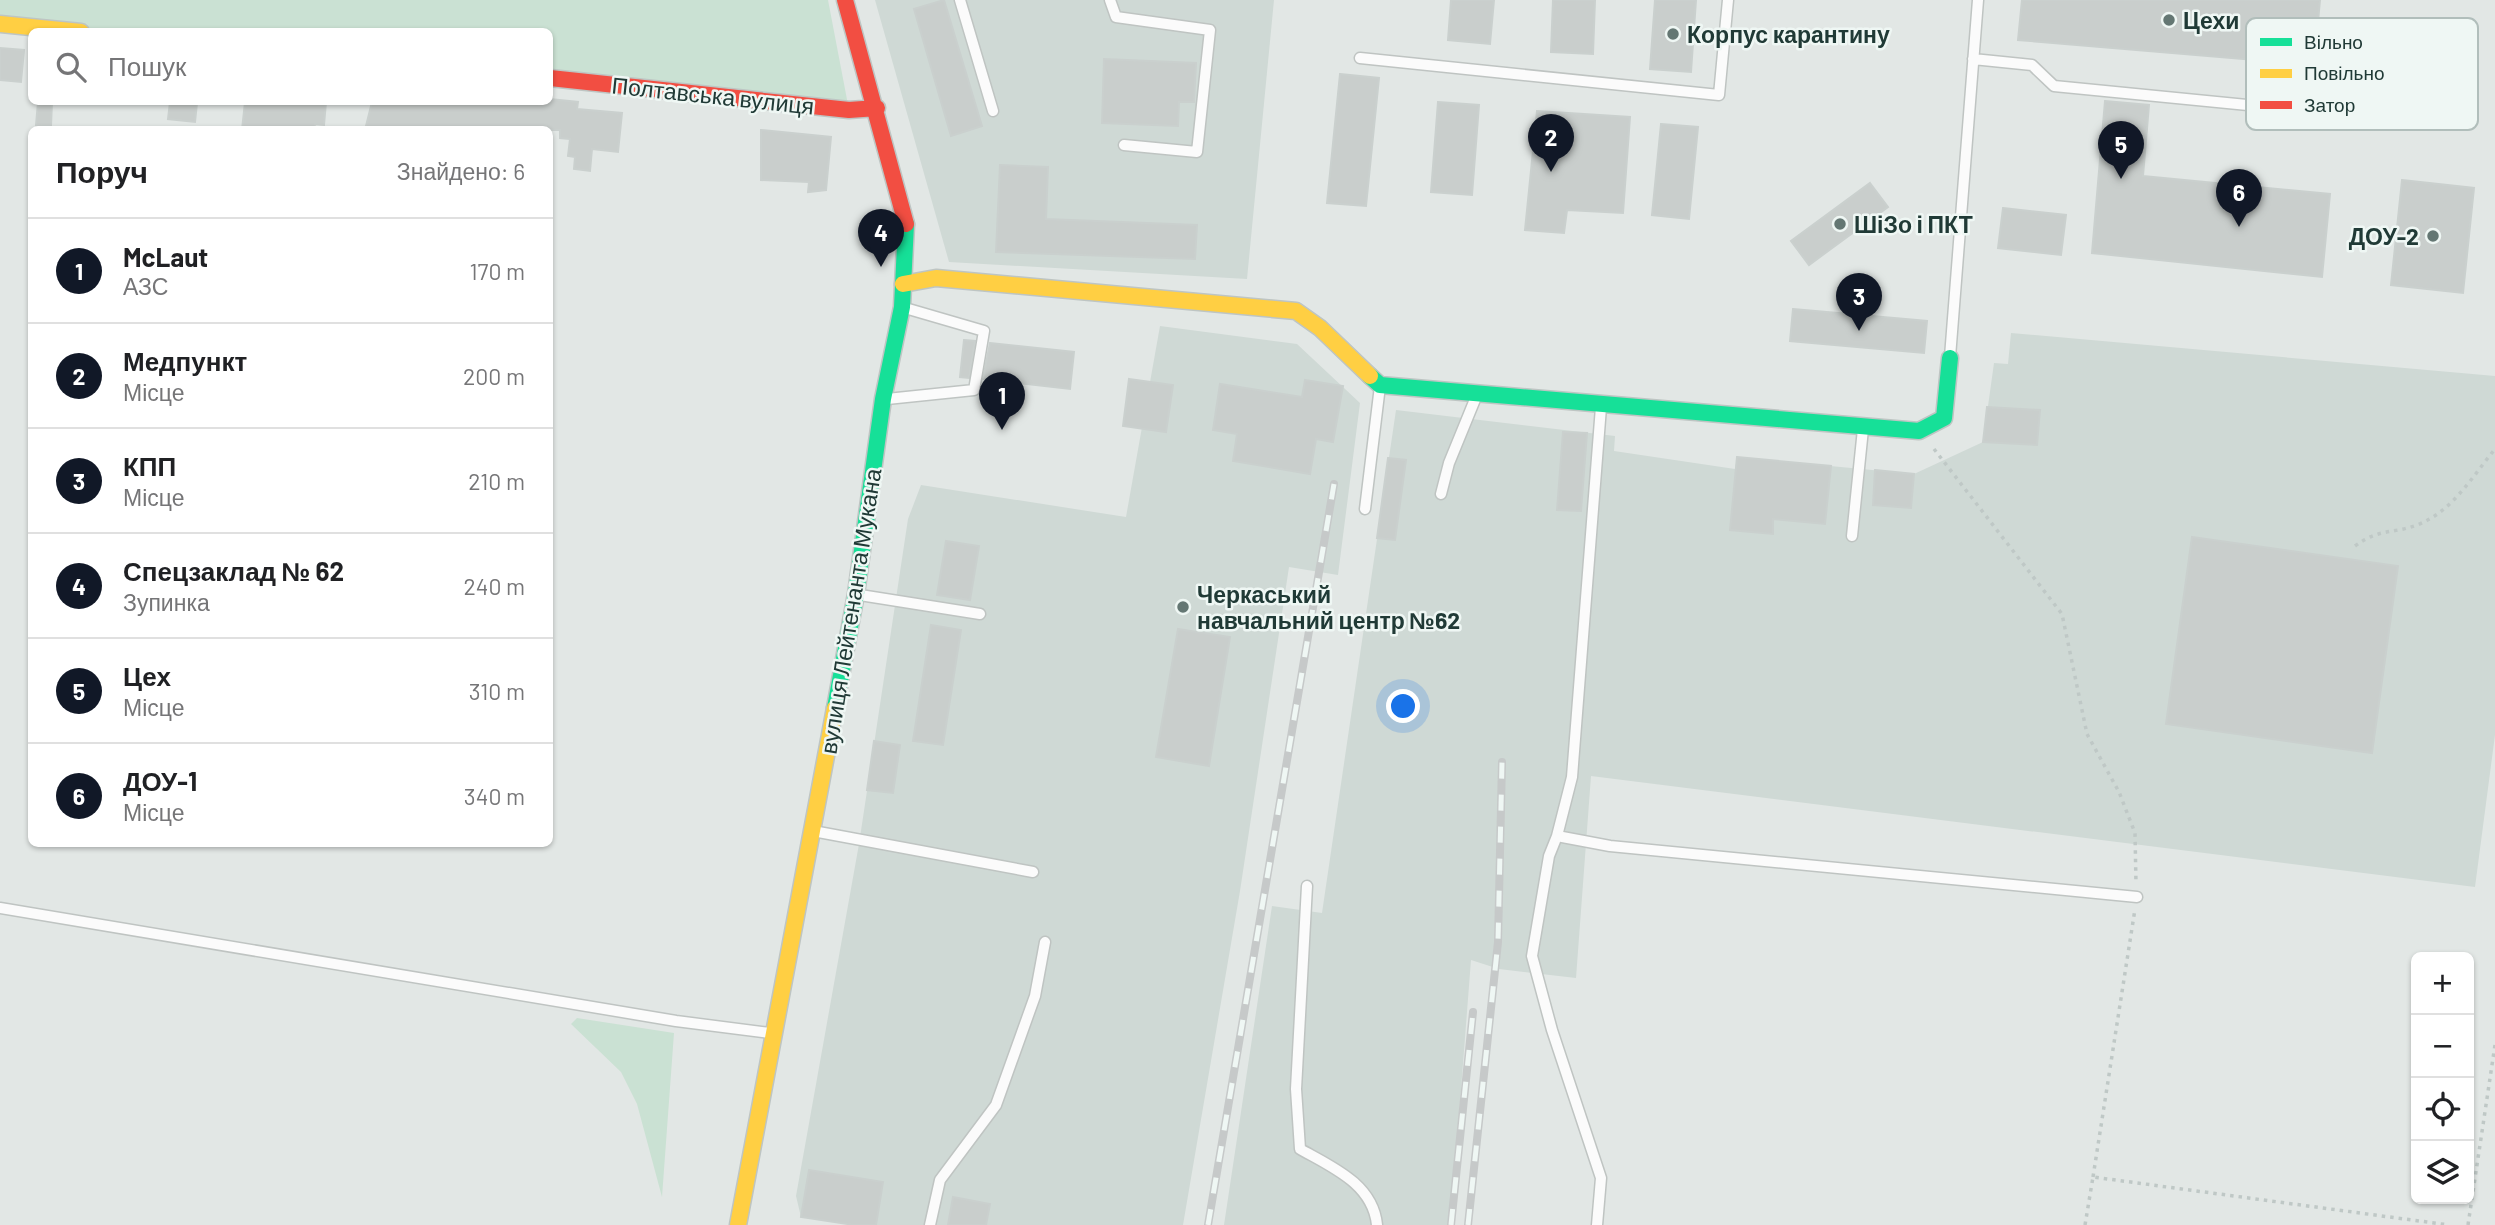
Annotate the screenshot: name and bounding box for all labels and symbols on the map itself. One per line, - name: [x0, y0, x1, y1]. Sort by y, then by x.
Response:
- place label: Цехи: [2183, 6, 2240, 34]
- marker: Цехи: [2161, 12, 2177, 28]
- legend: [2246, 18, 2478, 130]
- place label: Корпус карантину: [1687, 20, 1890, 48]
- marker: Корпус карантину: [1665, 26, 1681, 42]
- text: Вільно: [2304, 30, 2363, 53]
- text: Повільно: [2304, 61, 2385, 84]
- street label: Полтавська вулиця: [610, 70, 816, 120]
- text: Затор: [2304, 93, 2355, 116]
- pin: 2: [1528, 114, 1574, 172]
- pin: 5: [2098, 121, 2144, 179]
- pin: 6: [2216, 169, 2262, 227]
- pin: 4: [858, 209, 904, 267]
- place label: ШіЗо і ПКТ: [1854, 210, 1973, 238]
- marker: ШіЗо і ПКТ: [1832, 216, 1848, 232]
- place label: ДОУ-2: [2349, 222, 2419, 250]
- marker: ДОУ-2: [2425, 228, 2441, 244]
- pin: 3: [1836, 273, 1882, 331]
- pin: 1: [979, 372, 1025, 430]
- street label: вулиця Лейтенанта Мукана: [814, 466, 886, 756]
- place label: Черкаський навчальний центр №62: [1197, 580, 1460, 634]
- marker: Черкаський навчальний центр №62: [1175, 599, 1191, 615]
- your location: [1386, 689, 1420, 723]

